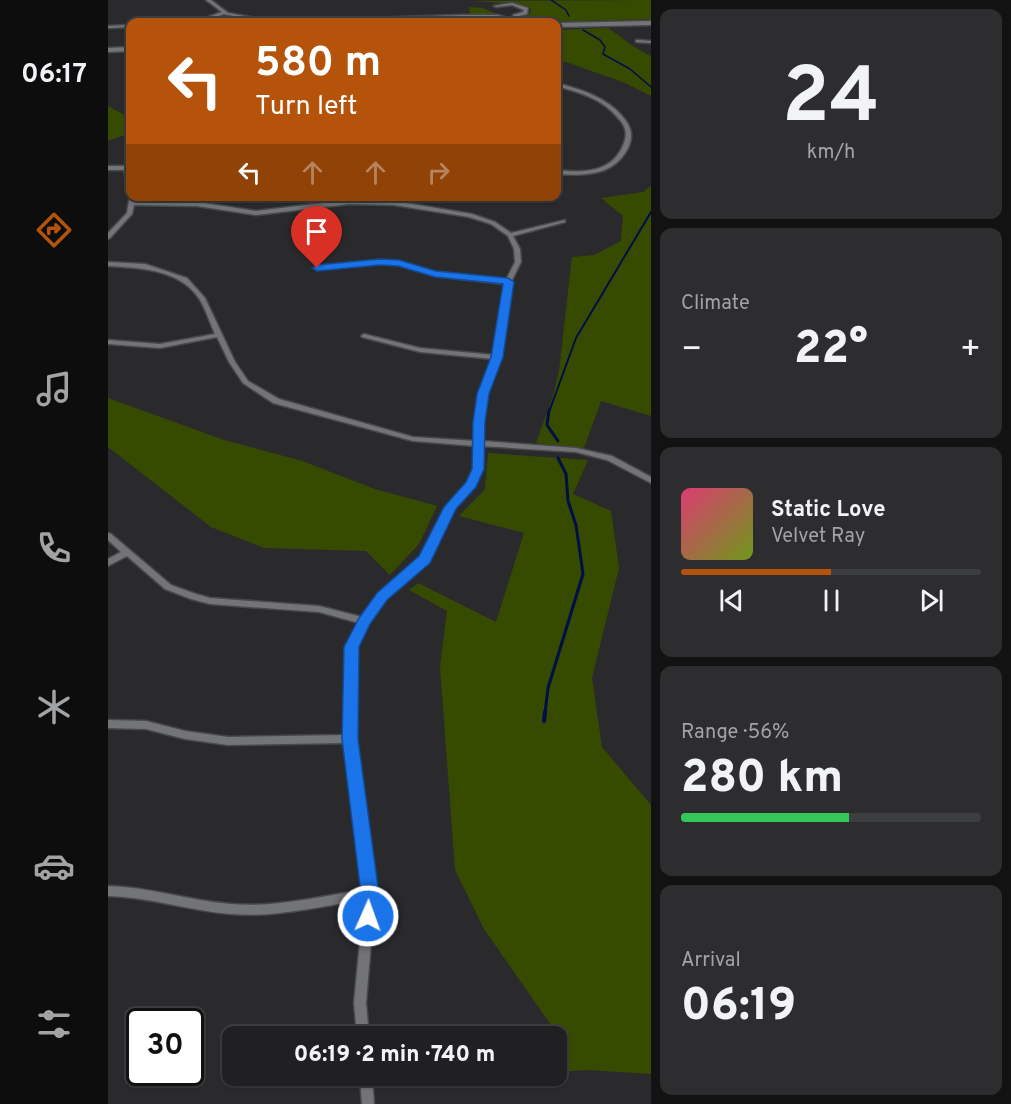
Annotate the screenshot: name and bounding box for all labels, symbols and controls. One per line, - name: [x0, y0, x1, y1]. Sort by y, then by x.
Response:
- text: 580 m: [255, 38, 381, 91]
- icon: left: [156, 42, 234, 120]
- text: 24: [782, 51, 880, 150]
- text: 06:17: [21, 58, 87, 92]
- text: Turn left: [255, 90, 357, 124]
- text: km/h: [807, 140, 855, 166]
- icon: left: [233, 156, 266, 189]
- icon: ahead: [296, 156, 329, 189]
- icon: ahead: [359, 156, 392, 189]
- icon: right: [422, 156, 455, 189]
- pin: [291, 206, 342, 268]
- icon: directions: [33, 209, 75, 251]
- icon: arrive: [300, 215, 333, 248]
- text: Climate: [681, 291, 750, 317]
- text: 22°: [794, 322, 868, 379]
- text: −: [681, 330, 702, 372]
- text: +: [960, 330, 981, 372]
- icon: music: [33, 368, 75, 410]
- text: Static Love: [771, 497, 885, 524]
- text: Velvet Ray: [771, 524, 865, 550]
- icon: phone: [33, 527, 75, 569]
- icon: previous: [715, 584, 748, 617]
- icon: pause: [815, 584, 848, 617]
- icon: next: [915, 584, 948, 617]
- icon: climate: [33, 686, 75, 728]
- text: Range · 56%: [681, 720, 790, 746]
- text: 280 km: [681, 751, 843, 808]
- icon: car: [33, 845, 75, 887]
- position arrow: [336, 884, 400, 948]
- text: Arrival: [681, 948, 741, 974]
- text: 06:19: [681, 979, 796, 1036]
- icon: filters: [33, 1003, 75, 1045]
- speed limit sign: 30: [126, 1008, 204, 1086]
- text: 06:19 · 2 min · 740 m: [294, 1042, 495, 1069]

